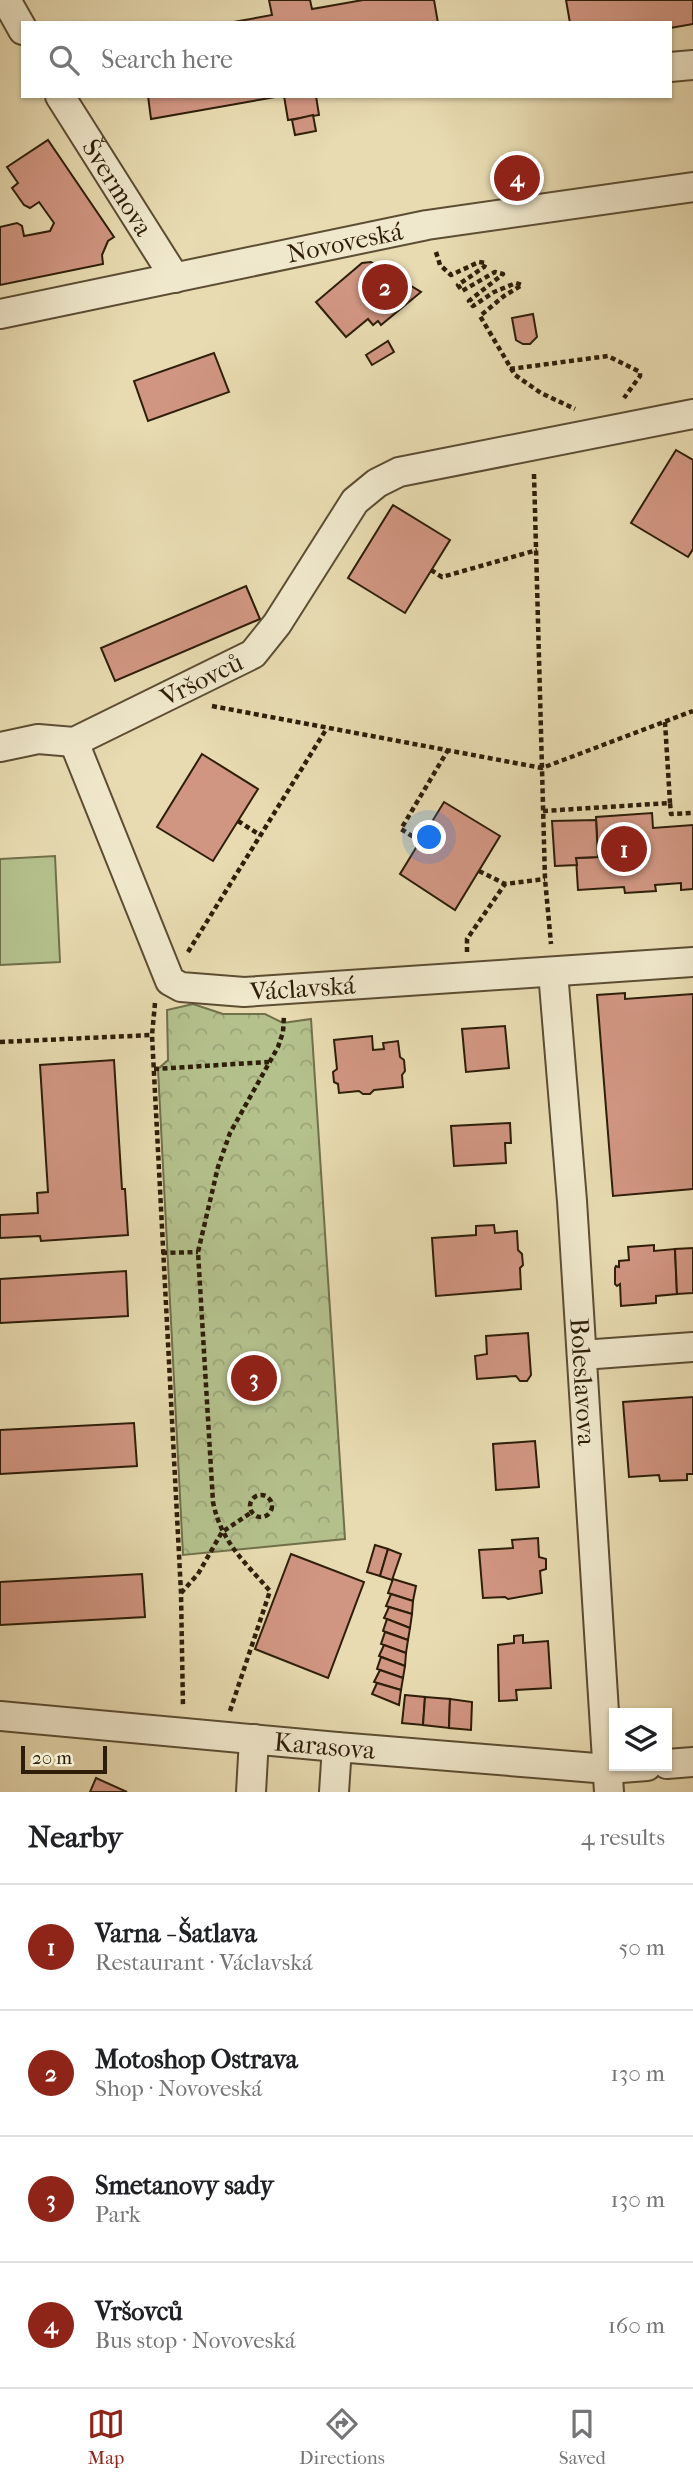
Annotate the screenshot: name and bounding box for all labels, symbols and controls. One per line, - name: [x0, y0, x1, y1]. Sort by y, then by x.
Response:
- search box: [21, 21, 672, 98]
- icon: search: [45, 41, 83, 79]
- text: Search here: [101, 44, 233, 75]
- street label: Švermova: [75, 133, 160, 243]
- pin: 4: [494, 152, 540, 204]
- street label: Novoveská: [284, 215, 406, 270]
- pin: 2: [362, 261, 408, 313]
- street label: Vršovců: [155, 646, 248, 714]
- your location: [412, 820, 446, 854]
- pin: 1: [601, 823, 647, 875]
- street label: Václavská: [248, 970, 357, 1008]
- street label: Boleslavova: [563, 1317, 602, 1448]
- pin: 3: [231, 1352, 277, 1404]
- map controls: [609, 1708, 672, 1771]
- button: layers: [609, 1708, 672, 1771]
- street label: Karasova: [273, 1726, 377, 1766]
- scale bar: [21, 1743, 107, 1775]
- text: 20 m: [32, 1747, 72, 1769]
- text: Nearby: [28, 1820, 123, 1855]
- text: 4 results: [581, 1824, 665, 1851]
- text: Varna - Šatlava: [95, 1918, 257, 1949]
- text: 1: [47, 1934, 55, 1961]
- text: 50 m: [618, 1934, 665, 1961]
- text: Restaurant · Václavská: [95, 1949, 313, 1976]
- text: Motoshop Ostrava: [95, 2044, 298, 2075]
- text: 2: [45, 2060, 57, 2087]
- text: 130 m: [611, 2060, 665, 2087]
- text: Shop · Novoveská: [95, 2075, 262, 2102]
- text: Smetanovy sady: [95, 2170, 274, 2201]
- text: 3: [46, 2186, 56, 2213]
- text: 130 m: [611, 2186, 665, 2213]
- text: Park: [95, 2201, 141, 2228]
- text: Vršovců: [95, 2296, 183, 2327]
- text: 4: [44, 2312, 58, 2339]
- text: 160 m: [608, 2312, 665, 2339]
- text: Bus stop · Novoveská: [95, 2327, 296, 2354]
- tab: Map: [87, 2405, 125, 2469]
- tab: Directions: [299, 2405, 385, 2469]
- tab: Saved: [559, 2405, 606, 2469]

